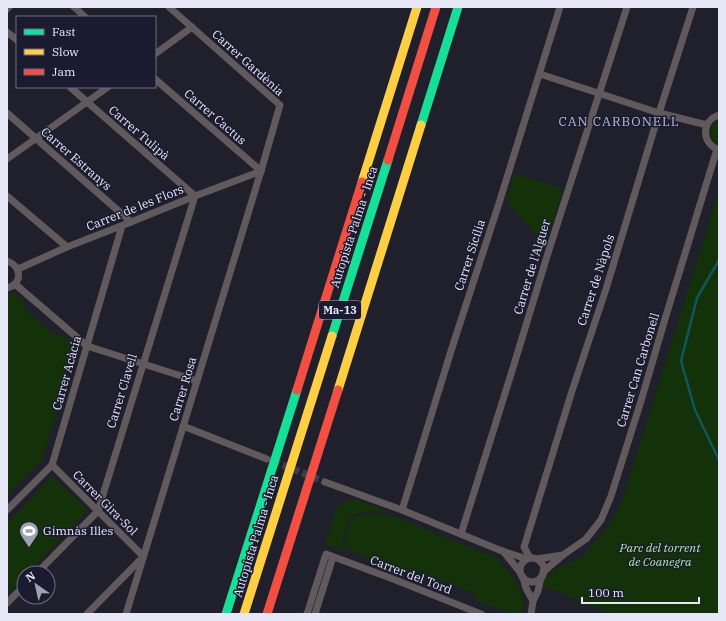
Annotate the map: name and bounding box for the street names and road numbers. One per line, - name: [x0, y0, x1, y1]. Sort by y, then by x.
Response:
- street label: Carrer Gardènia: [209, 26, 288, 99]
- street label: Carrer Cactus: [181, 86, 250, 148]
- street label: Carrer Tulipà: [106, 102, 173, 163]
- street label: Carrer Estranys: [38, 124, 115, 193]
- street label: Autopista Palma - Inca: [327, 164, 380, 290]
- street label: Carrer de les Flors: [84, 181, 186, 234]
- street label: Carrer Sicília: [451, 217, 488, 292]
- street label: Carrer de l'Alguer: [510, 217, 553, 316]
- street label: Carrer de Nàpols: [574, 232, 617, 328]
- road number: Ma-13: [319, 301, 361, 319]
- street label: Carrer Can Carbonell: [613, 310, 662, 429]
- street label: Carrer Acàcia: [49, 333, 84, 412]
- street label: Carrer Clavell: [103, 351, 140, 430]
- street label: Carrer Rosa: [166, 354, 200, 423]
- street label: Carrer Gira-Sol: [70, 467, 141, 538]
- street label: Autopista Palma - Inca: [230, 472, 281, 599]
- street label: Carrer del Tord: [368, 552, 454, 597]

